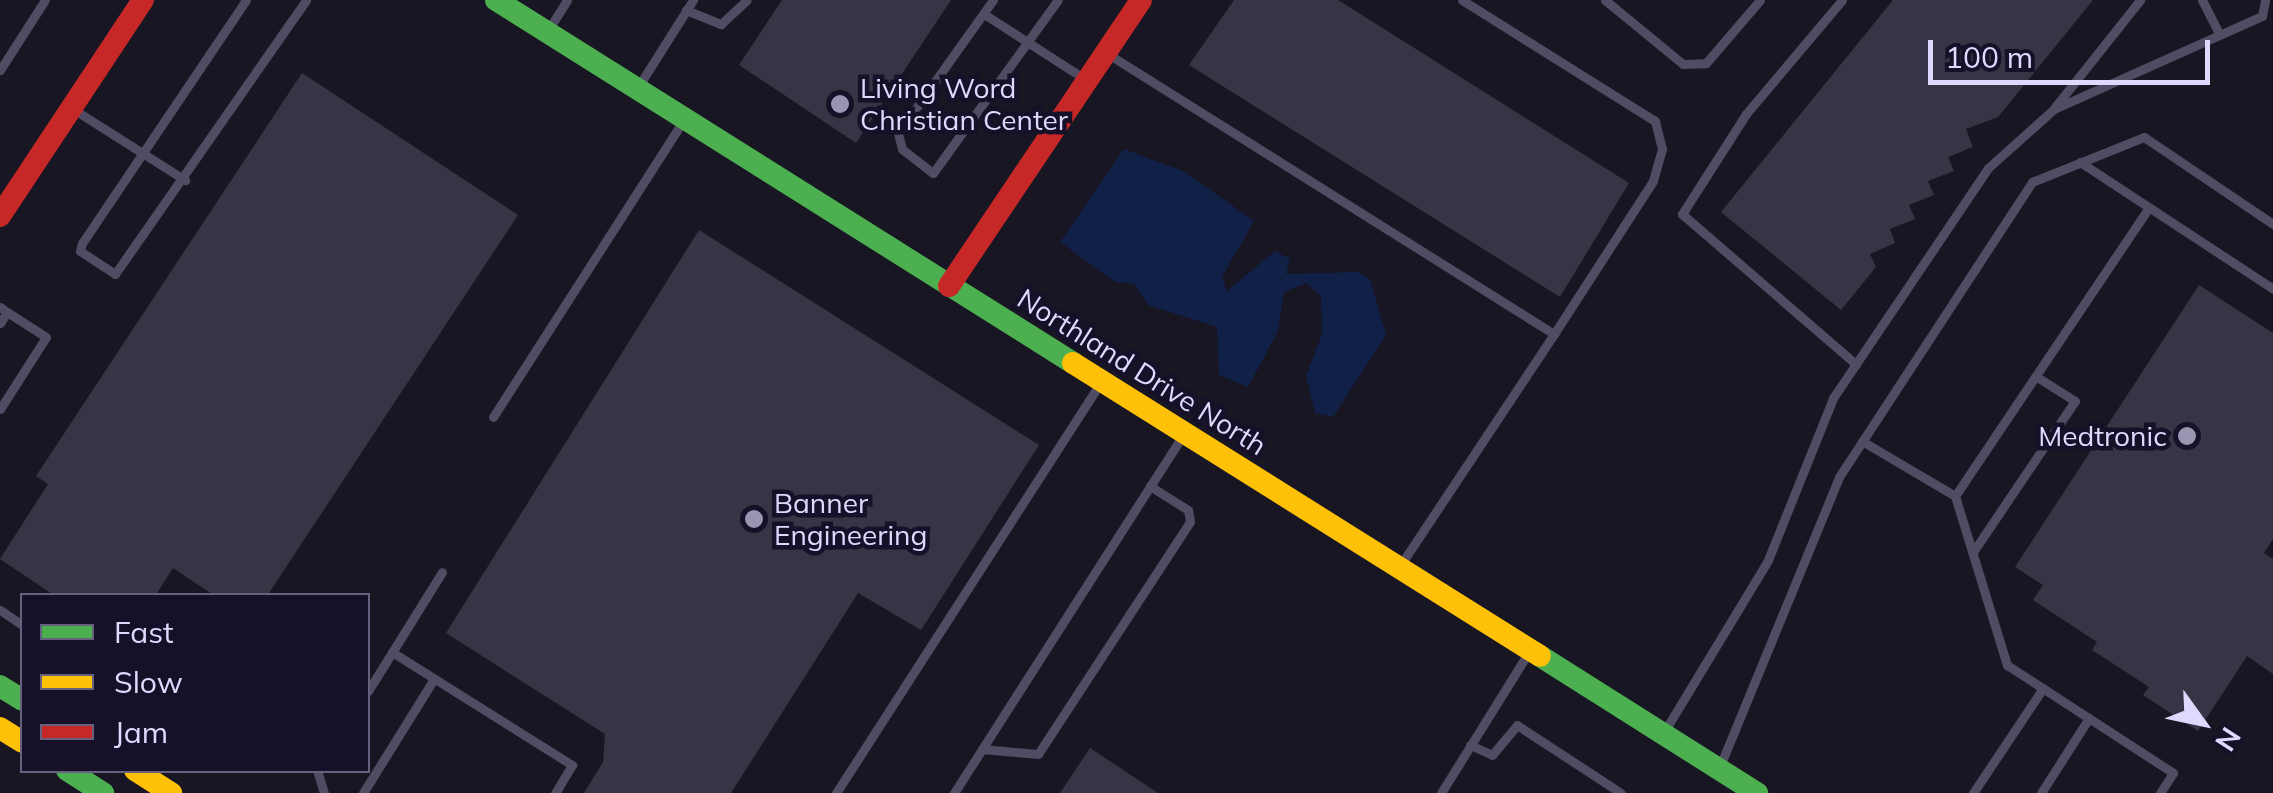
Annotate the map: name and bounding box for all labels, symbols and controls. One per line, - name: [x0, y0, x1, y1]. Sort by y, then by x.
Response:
- scale bar: [1933, 20, 2216, 82]
- text: 100 m: [1945, 38, 2033, 76]
- place label: Living Word Christian Center: [860, 71, 1068, 137]
- marker: Living Word Christian Center: [829, 93, 851, 115]
- street label: Northland Drive North: [1011, 282, 1273, 462]
- place label: Medtronic: [2038, 419, 2167, 453]
- marker: Medtronic: [2176, 425, 2198, 447]
- place label: Banner Engineering: [774, 486, 927, 552]
- marker: Banner Engineering: [743, 508, 765, 530]
- legend: [20, 593, 370, 773]
- text: Fast: [114, 613, 174, 651]
- text: Slow: [114, 663, 183, 701]
- north arrow: [2153, 673, 2253, 773]
- text: Jam: [114, 713, 168, 751]
- text: N: [2208, 721, 2249, 758]

